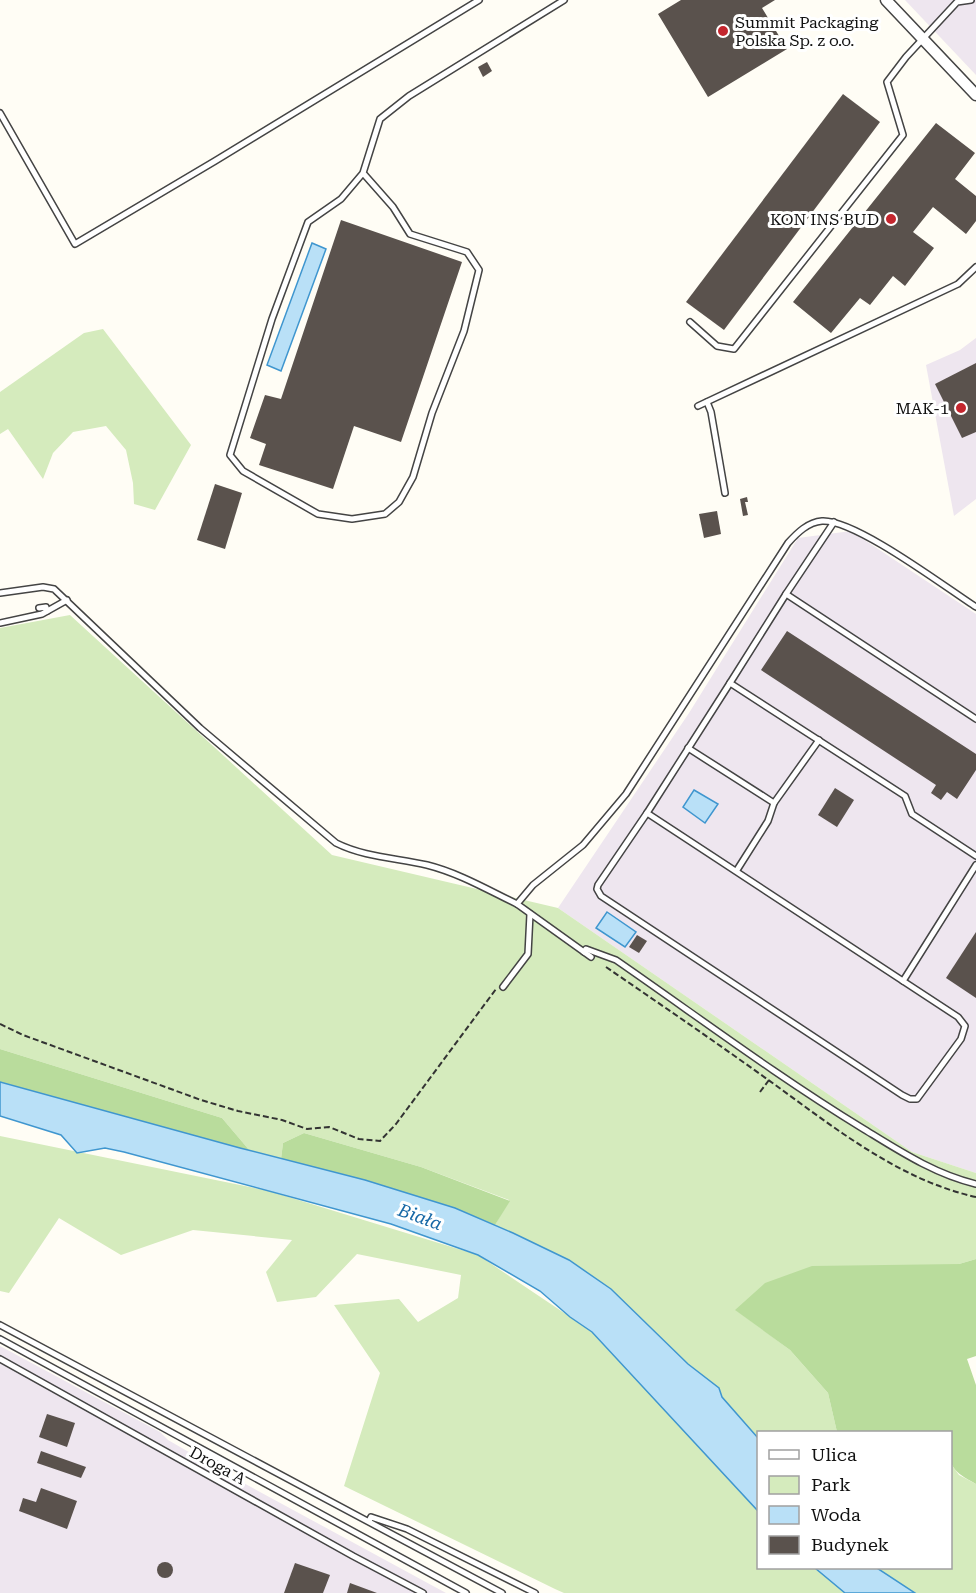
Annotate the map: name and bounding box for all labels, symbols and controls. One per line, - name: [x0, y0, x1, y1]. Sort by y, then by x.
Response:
- place label: Summit Packaging Polska Sp. z o.o.: [735, 13, 879, 50]
- marker: Summit Packaging Polska Sp. z o.o.: [716, 24, 730, 38]
- place label: KON INS BUD: [770, 210, 879, 229]
- marker: KON INS BUD: [884, 212, 898, 226]
- place label: MAK-1: [896, 399, 949, 418]
- marker: MAK-1: [954, 401, 968, 415]
- water label: Biała: [394, 1199, 445, 1234]
- legend: [757, 1431, 952, 1569]
- street label: Droga A: [186, 1442, 250, 1489]
- text: Ulica: [811, 1444, 857, 1465]
- text: Park: [811, 1474, 851, 1495]
- text: Woda: [811, 1504, 861, 1525]
- text: Budynek: [811, 1534, 889, 1555]

